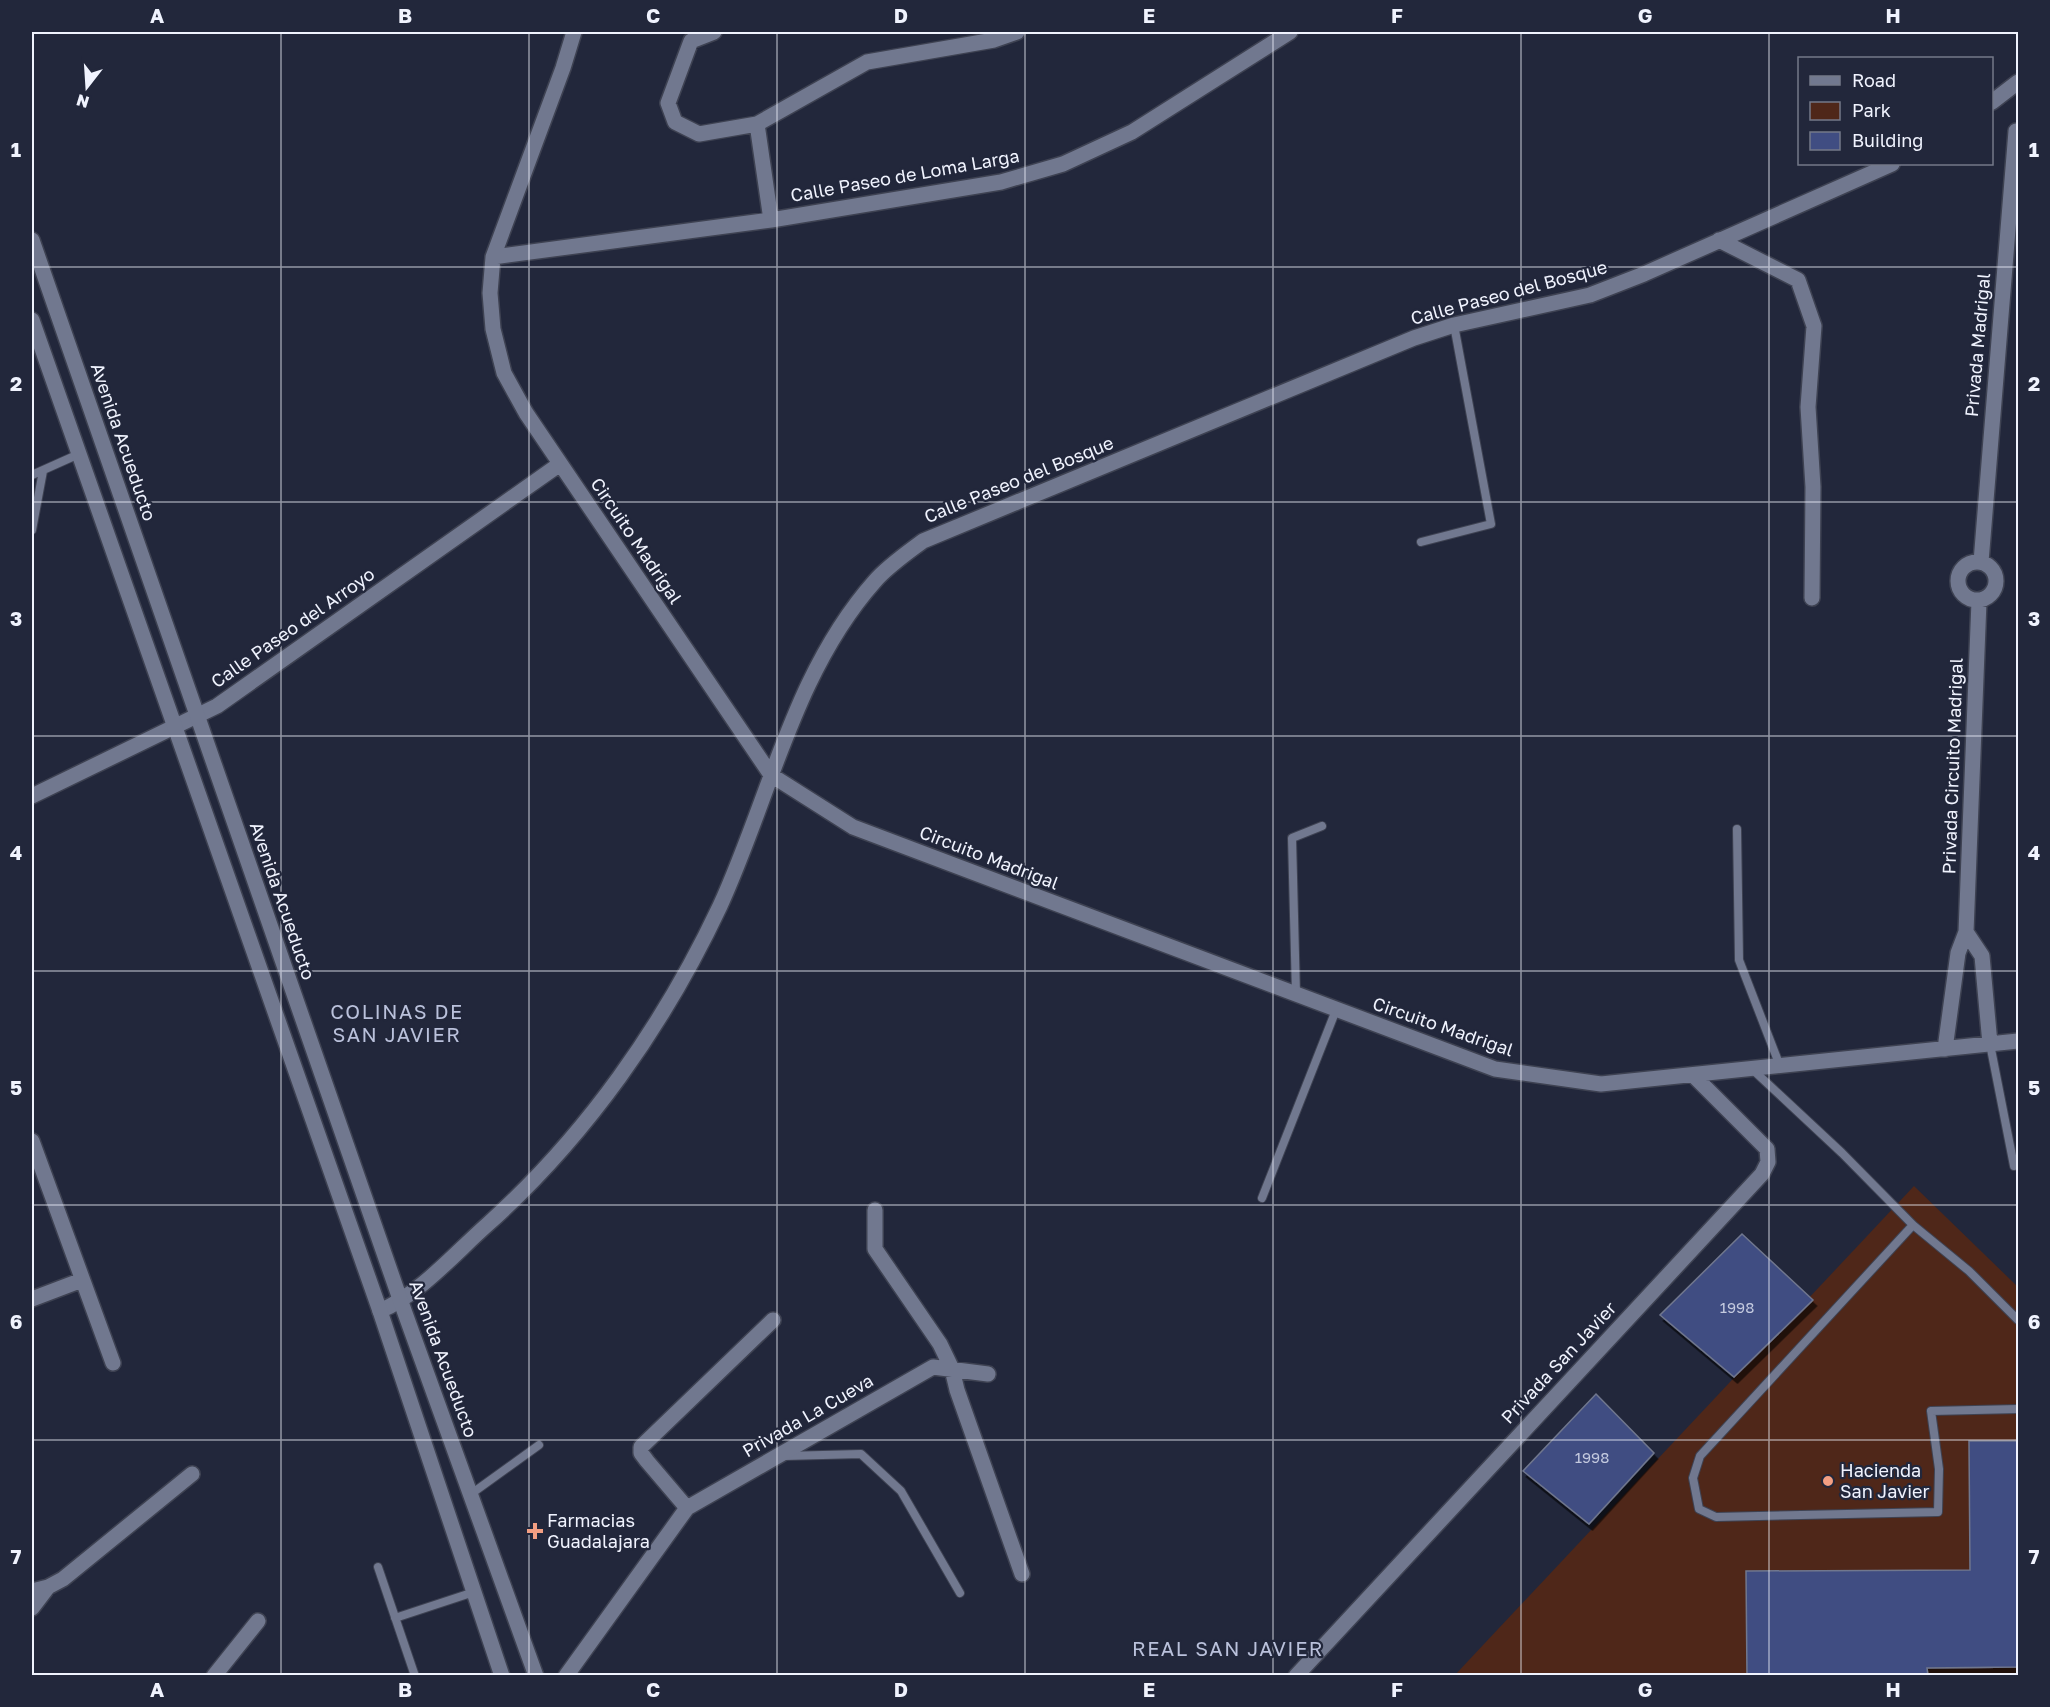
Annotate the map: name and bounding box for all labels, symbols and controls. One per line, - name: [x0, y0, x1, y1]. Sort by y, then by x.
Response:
- text: A: [150, 3, 164, 27]
- text: B: [398, 3, 412, 27]
- text: C: [646, 3, 660, 27]
- text: D: [894, 3, 908, 27]
- text: E: [1143, 3, 1155, 27]
- text: F: [1391, 3, 1403, 27]
- text: G: [1638, 3, 1652, 27]
- text: H: [1885, 3, 1901, 27]
- north arrow: [57, 57, 117, 117]
- legend: [1798, 57, 1993, 165]
- text: Road: [1852, 69, 1896, 91]
- text: N: [74, 90, 91, 113]
- text: Park: [1852, 99, 1891, 121]
- text: Building: [1852, 129, 1923, 151]
- text: 1: [11, 137, 21, 161]
- text: 1: [2029, 137, 2039, 161]
- street label: Calle Paseo de Loma Larga: [789, 144, 1021, 206]
- street label: Calle Paseo del Bosque: [1408, 255, 1609, 329]
- street label: Privada Madrigal: [1960, 272, 1994, 418]
- street label: Avenida Acueducto: [87, 360, 161, 524]
- text: 2: [10, 371, 22, 395]
- text: 2: [2028, 371, 2040, 395]
- street label: Calle Paseo del Bosque: [921, 431, 1117, 527]
- street label: Circuito Madrigal: [586, 473, 687, 608]
- street label: Calle Paseo del Arroyo: [206, 562, 378, 692]
- text: 3: [10, 606, 22, 630]
- text: 3: [2028, 606, 2040, 630]
- street label: Privada Circuito Madrigal: [1937, 657, 1967, 875]
- street label: Avenida Acueducto: [246, 819, 320, 983]
- street label: Circuito Madrigal: [917, 820, 1062, 894]
- text: 4: [10, 840, 22, 864]
- text: 4: [2028, 840, 2040, 864]
- street label: Circuito Madrigal: [1370, 992, 1517, 1061]
- district label: COLINAS DE SAN JAVIER: [330, 999, 464, 1046]
- text: 5: [10, 1075, 22, 1099]
- text: 5: [2028, 1075, 2040, 1099]
- street label: Avenida Acueducto: [405, 1277, 483, 1440]
- street label: Privada San Javier: [1496, 1297, 1620, 1428]
- house number: 1998: [1720, 1298, 1754, 1316]
- text: 6: [10, 1309, 22, 1333]
- text: 6: [2028, 1309, 2040, 1333]
- street label: Privada La Cueva: [738, 1369, 877, 1461]
- house number: 1998: [1575, 1448, 1609, 1466]
- place label: Hacienda San Javier: [1840, 1459, 1929, 1502]
- marker: Hacienda San Javier: [1821, 1474, 1835, 1488]
- place label: Farmacias Guadalajara: [547, 1509, 650, 1552]
- marker: Farmacias Guadalajara: [528, 1524, 542, 1538]
- text: 7: [11, 1544, 22, 1568]
- text: 7: [2029, 1544, 2040, 1568]
- district label: REAL SAN JAVIER: [1132, 1636, 1324, 1660]
- text: A: [150, 1677, 164, 1701]
- text: B: [398, 1677, 412, 1701]
- text: C: [646, 1677, 660, 1701]
- text: D: [894, 1677, 908, 1701]
- text: E: [1143, 1677, 1155, 1701]
- text: F: [1391, 1677, 1403, 1701]
- text: G: [1638, 1677, 1652, 1701]
- text: H: [1885, 1677, 1901, 1701]

